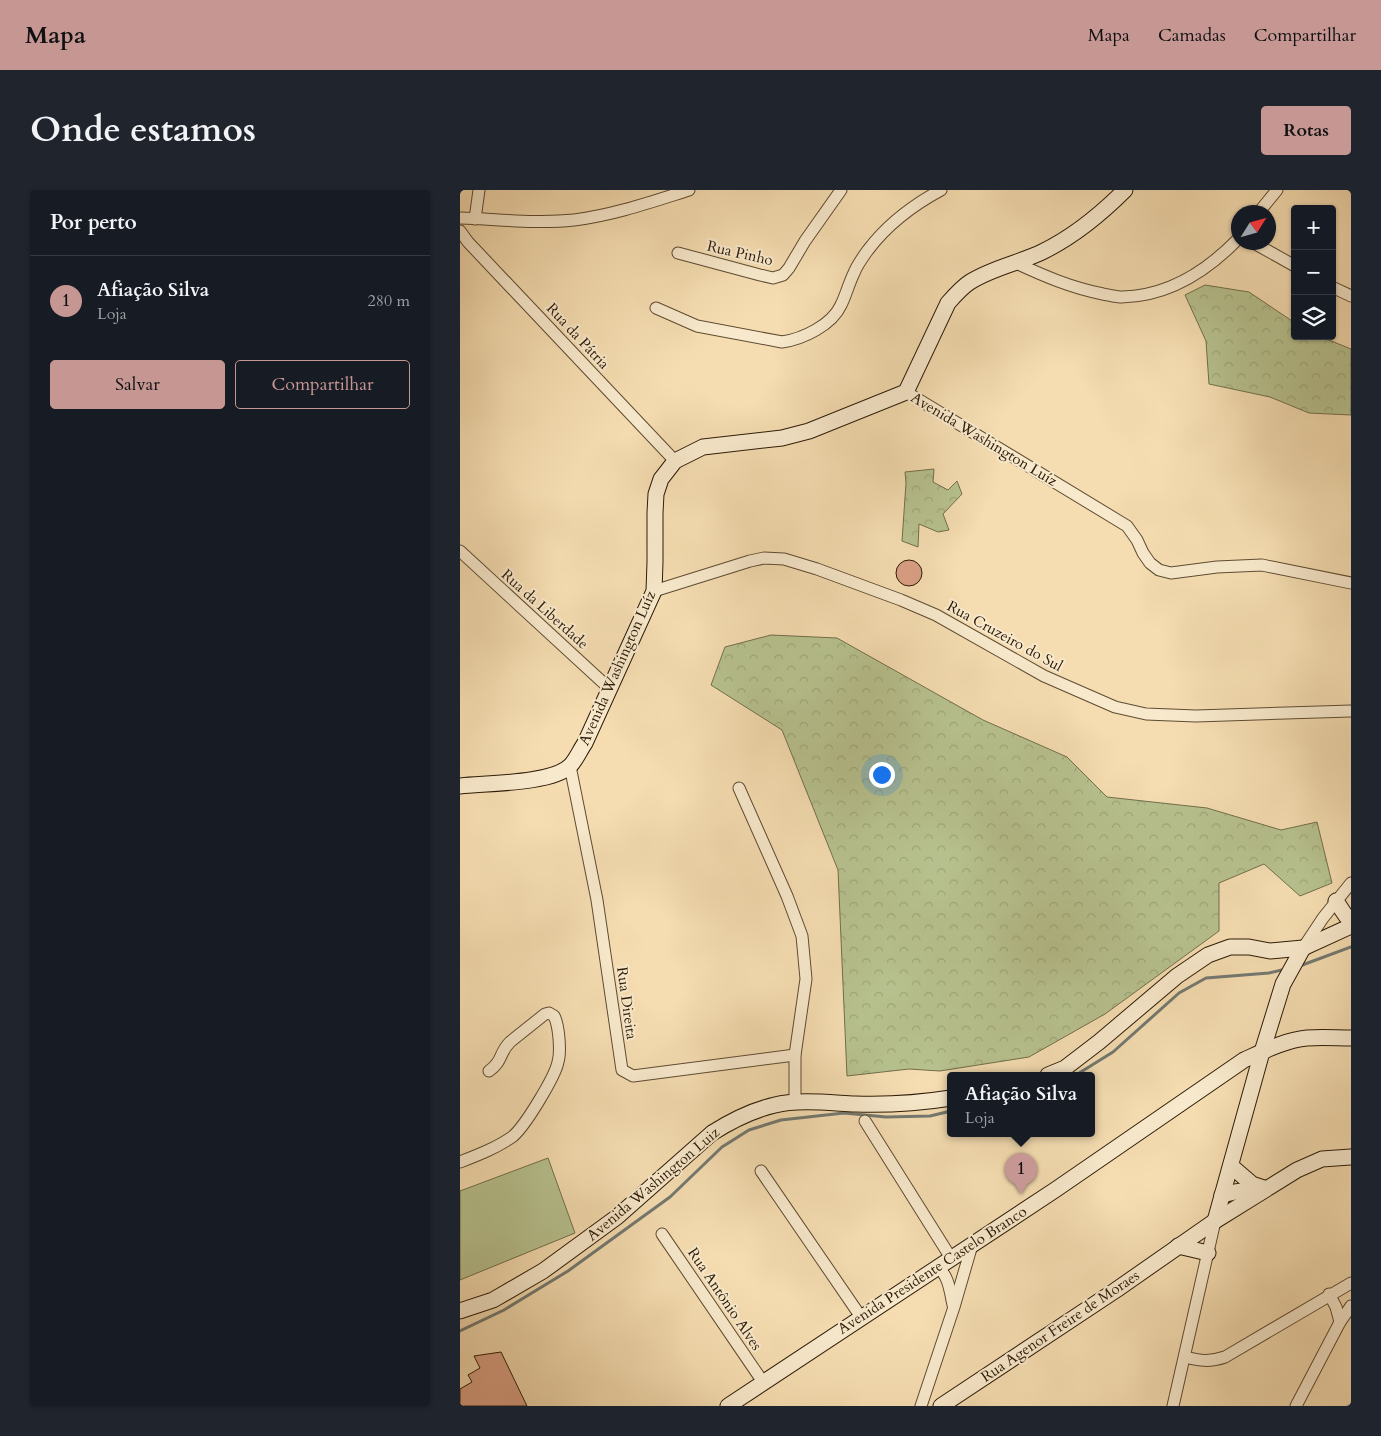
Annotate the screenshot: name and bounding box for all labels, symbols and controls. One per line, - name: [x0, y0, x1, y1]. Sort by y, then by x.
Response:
- text: Mapa: [25, 19, 86, 52]
- text: Mapa: [1088, 23, 1130, 48]
- text: Camadas: [1158, 23, 1226, 48]
- text: Compartilhar: [1254, 23, 1356, 48]
- text: Onde estamos: [30, 106, 256, 154]
- button: Rotas: [1261, 106, 1351, 155]
- north arrow: [1231, 205, 1276, 250]
- map controls: [1291, 205, 1336, 340]
- button: +: [1291, 205, 1336, 250]
- text: Por perto: [50, 208, 137, 237]
- street label: Rua Pinho: [705, 236, 775, 270]
- button: −: [1291, 250, 1336, 295]
- text: Afiação Silva: [97, 277, 209, 303]
- text: 1: [62, 290, 70, 312]
- text: 280 m: [368, 290, 410, 312]
- button: layers: [1291, 295, 1336, 340]
- street label: Rua da Pátria: [542, 298, 614, 374]
- text: Loja: [97, 303, 127, 325]
- button: Salvar: [50, 360, 225, 409]
- button: Compartilhar: [235, 360, 410, 409]
- street label: Avenida Washington Luíz: [907, 387, 1061, 491]
- street label: Rua da Liberdade: [497, 565, 593, 654]
- street label: Avenida Washington Luíz: [574, 587, 660, 749]
- street label: Rua Cruzeiro do Sul: [944, 596, 1067, 676]
- your location: [869, 762, 895, 788]
- street label: Rua Direita: [612, 965, 642, 1041]
- popup: [947, 1072, 1095, 1137]
- text: Afiação Silva: [965, 1081, 1077, 1107]
- text: Loja: [965, 1107, 995, 1129]
- street label: Avenida Washington Luiz: [582, 1122, 724, 1245]
- pin: 1: [1005, 1153, 1037, 1194]
- street label: Avenida Presidente Castelo Branco: [834, 1201, 1030, 1339]
- street label: Rua Antônio Alves: [683, 1244, 767, 1354]
- street label: Rua Agenor Freire de Moraes: [977, 1265, 1143, 1387]

